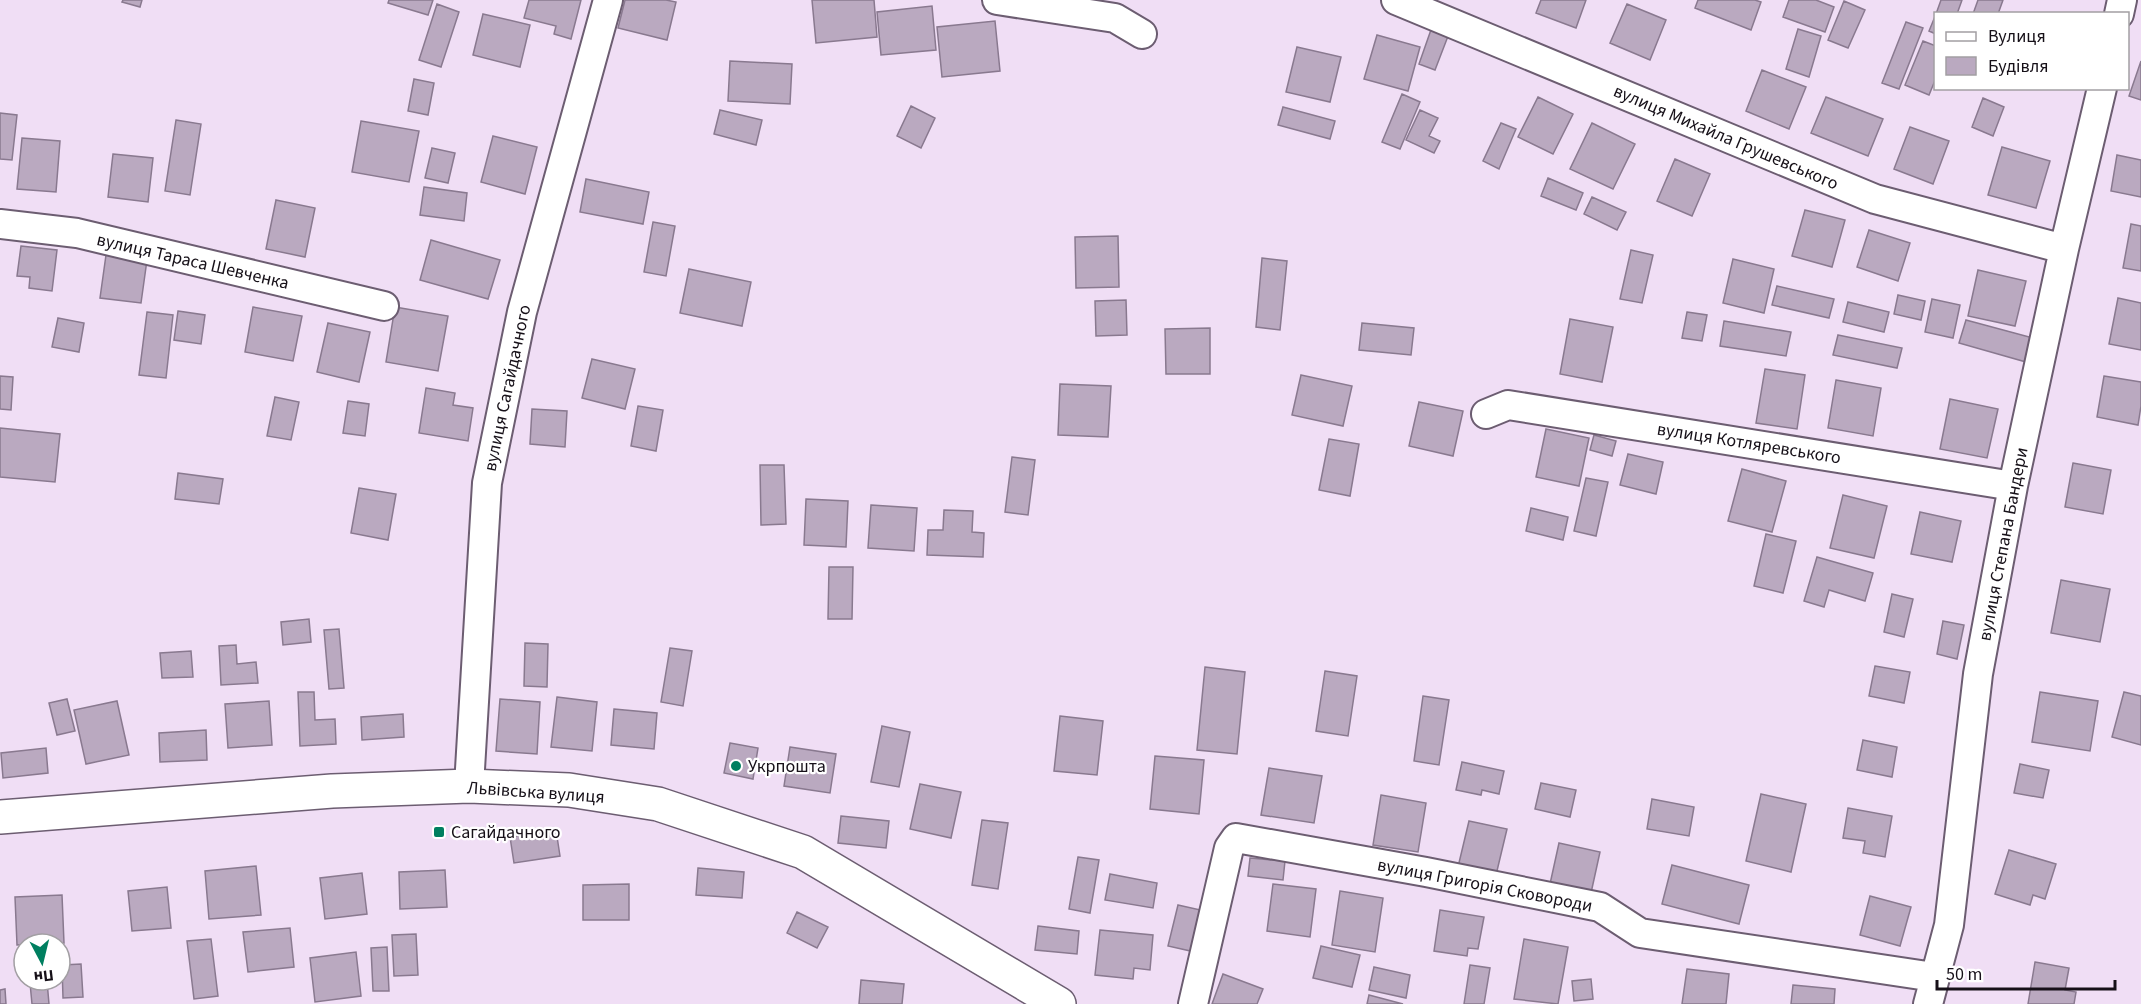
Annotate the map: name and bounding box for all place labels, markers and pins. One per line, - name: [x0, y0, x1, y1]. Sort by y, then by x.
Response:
- place label: Укрпошта: [748, 754, 826, 779]
- marker: Укрпошта: [729, 759, 743, 773]
- place label: Сагайдачного: [451, 820, 561, 845]
- marker: Сагайдачного: [432, 825, 446, 839]

